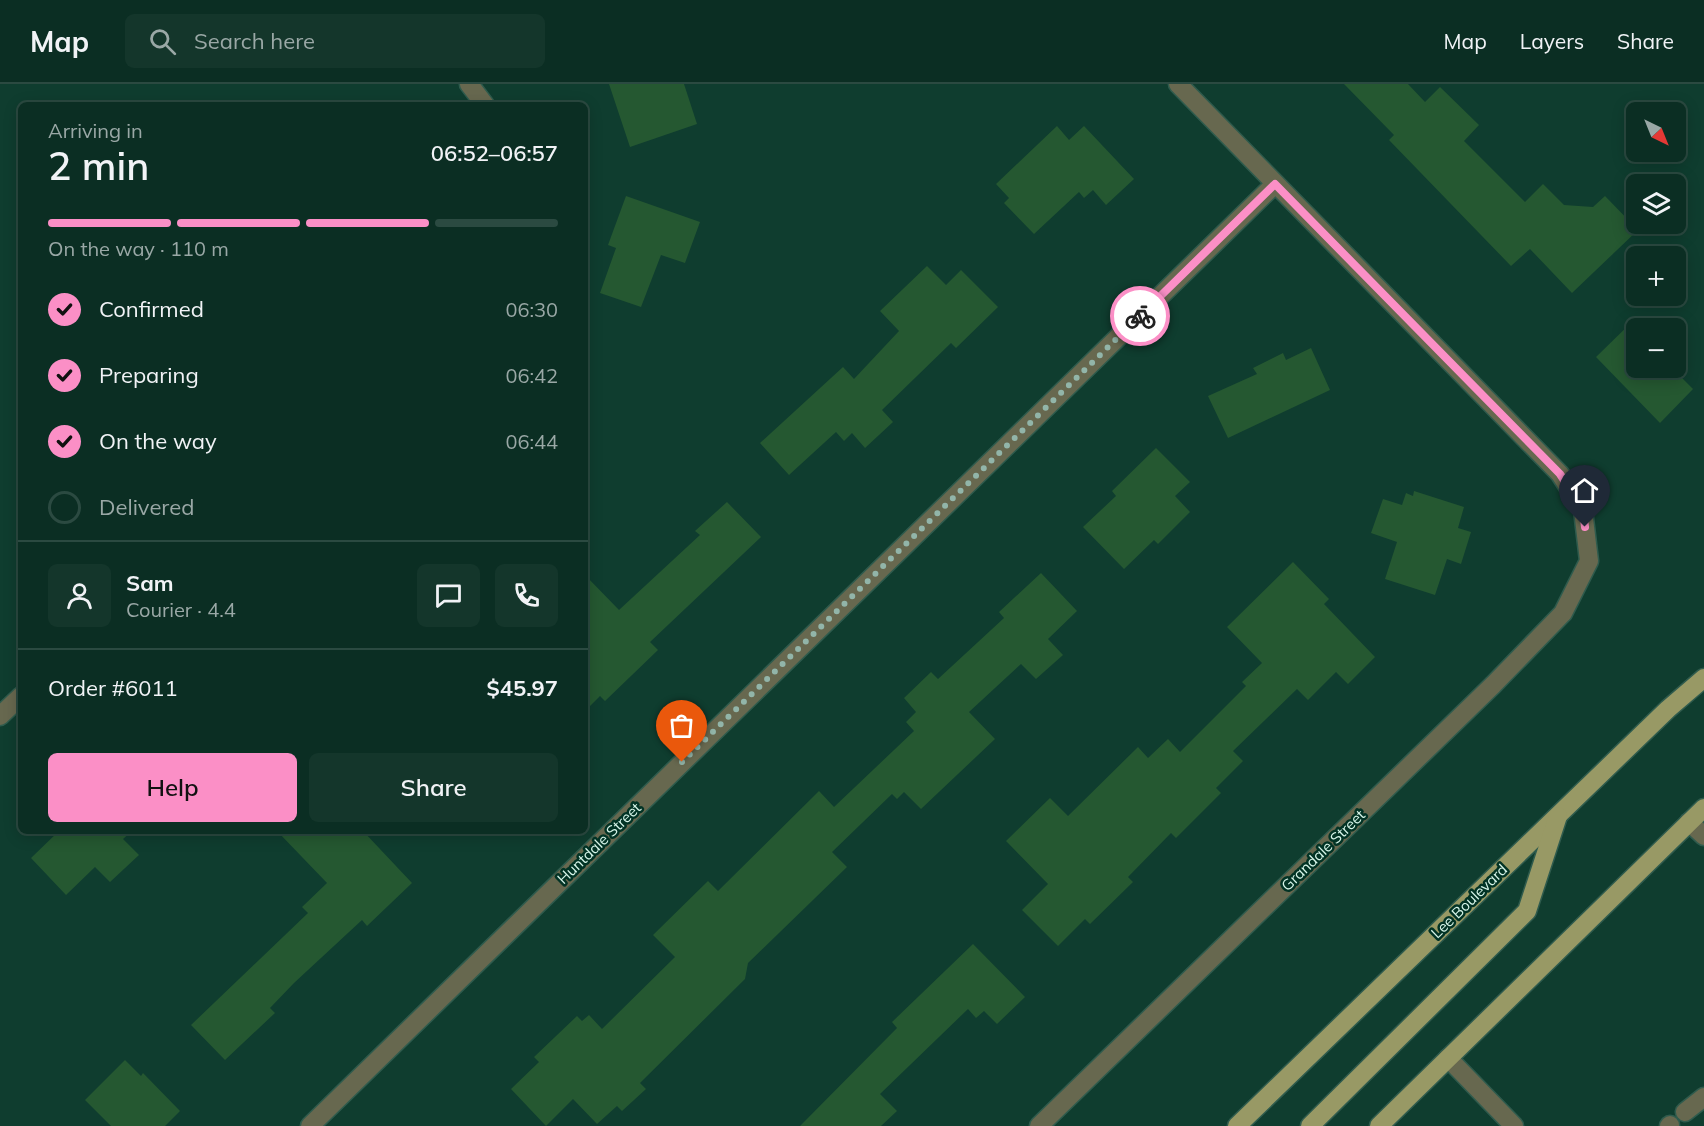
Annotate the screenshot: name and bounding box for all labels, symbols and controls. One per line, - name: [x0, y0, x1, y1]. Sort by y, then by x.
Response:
- search box: [125, 14, 545, 68]
- text: Map: [30, 24, 89, 59]
- icon: search: [146, 25, 179, 58]
- text: Search here: [194, 27, 315, 55]
- text: Map: [1444, 28, 1487, 54]
- text: Layers: [1520, 28, 1584, 54]
- text: Share: [1617, 28, 1674, 54]
- north arrow: [1626, 102, 1686, 162]
- map controls: [1626, 102, 1686, 378]
- text: Arriving in: [48, 118, 143, 143]
- text: 06:52–06:57: [431, 139, 558, 167]
- text: 2 min: [48, 141, 149, 190]
- button: layers: [1626, 174, 1686, 234]
- text: On the way · 110 m: [48, 236, 229, 261]
- button: +: [1626, 246, 1686, 306]
- courier: [1110, 286, 1170, 346]
- icon: check: [48, 293, 81, 326]
- text: Confirmed: [99, 295, 204, 323]
- text: 06:30: [505, 297, 558, 322]
- icon: bike: [1124, 300, 1157, 333]
- button: −: [1626, 318, 1686, 378]
- icon: check: [48, 359, 81, 392]
- text: Preparing: [99, 361, 199, 389]
- text: 06:42: [505, 363, 558, 388]
- icon: check: [48, 425, 81, 458]
- text: On the way: [99, 427, 217, 455]
- text: 06:44: [505, 429, 558, 454]
- pin: [1559, 465, 1610, 527]
- icon: home: [1568, 474, 1601, 507]
- text: Delivered: [99, 493, 194, 521]
- button: person: [48, 564, 111, 627]
- button: chat: [417, 564, 480, 627]
- button: phone: [495, 564, 558, 627]
- text: Sam: [126, 569, 174, 597]
- text: Courier · 4.4: [126, 597, 236, 622]
- text: Order #6011: [48, 674, 178, 702]
- text: $45.97: [487, 674, 558, 702]
- pin: [656, 700, 707, 762]
- icon: bag: [665, 709, 698, 742]
- button: Help: [48, 753, 297, 822]
- button: Share: [309, 753, 558, 822]
- street label: Huntdale Street: [553, 798, 645, 888]
- street label: Grandale Street: [1277, 805, 1369, 895]
- street label: Lee Boulevard: [1427, 860, 1511, 942]

